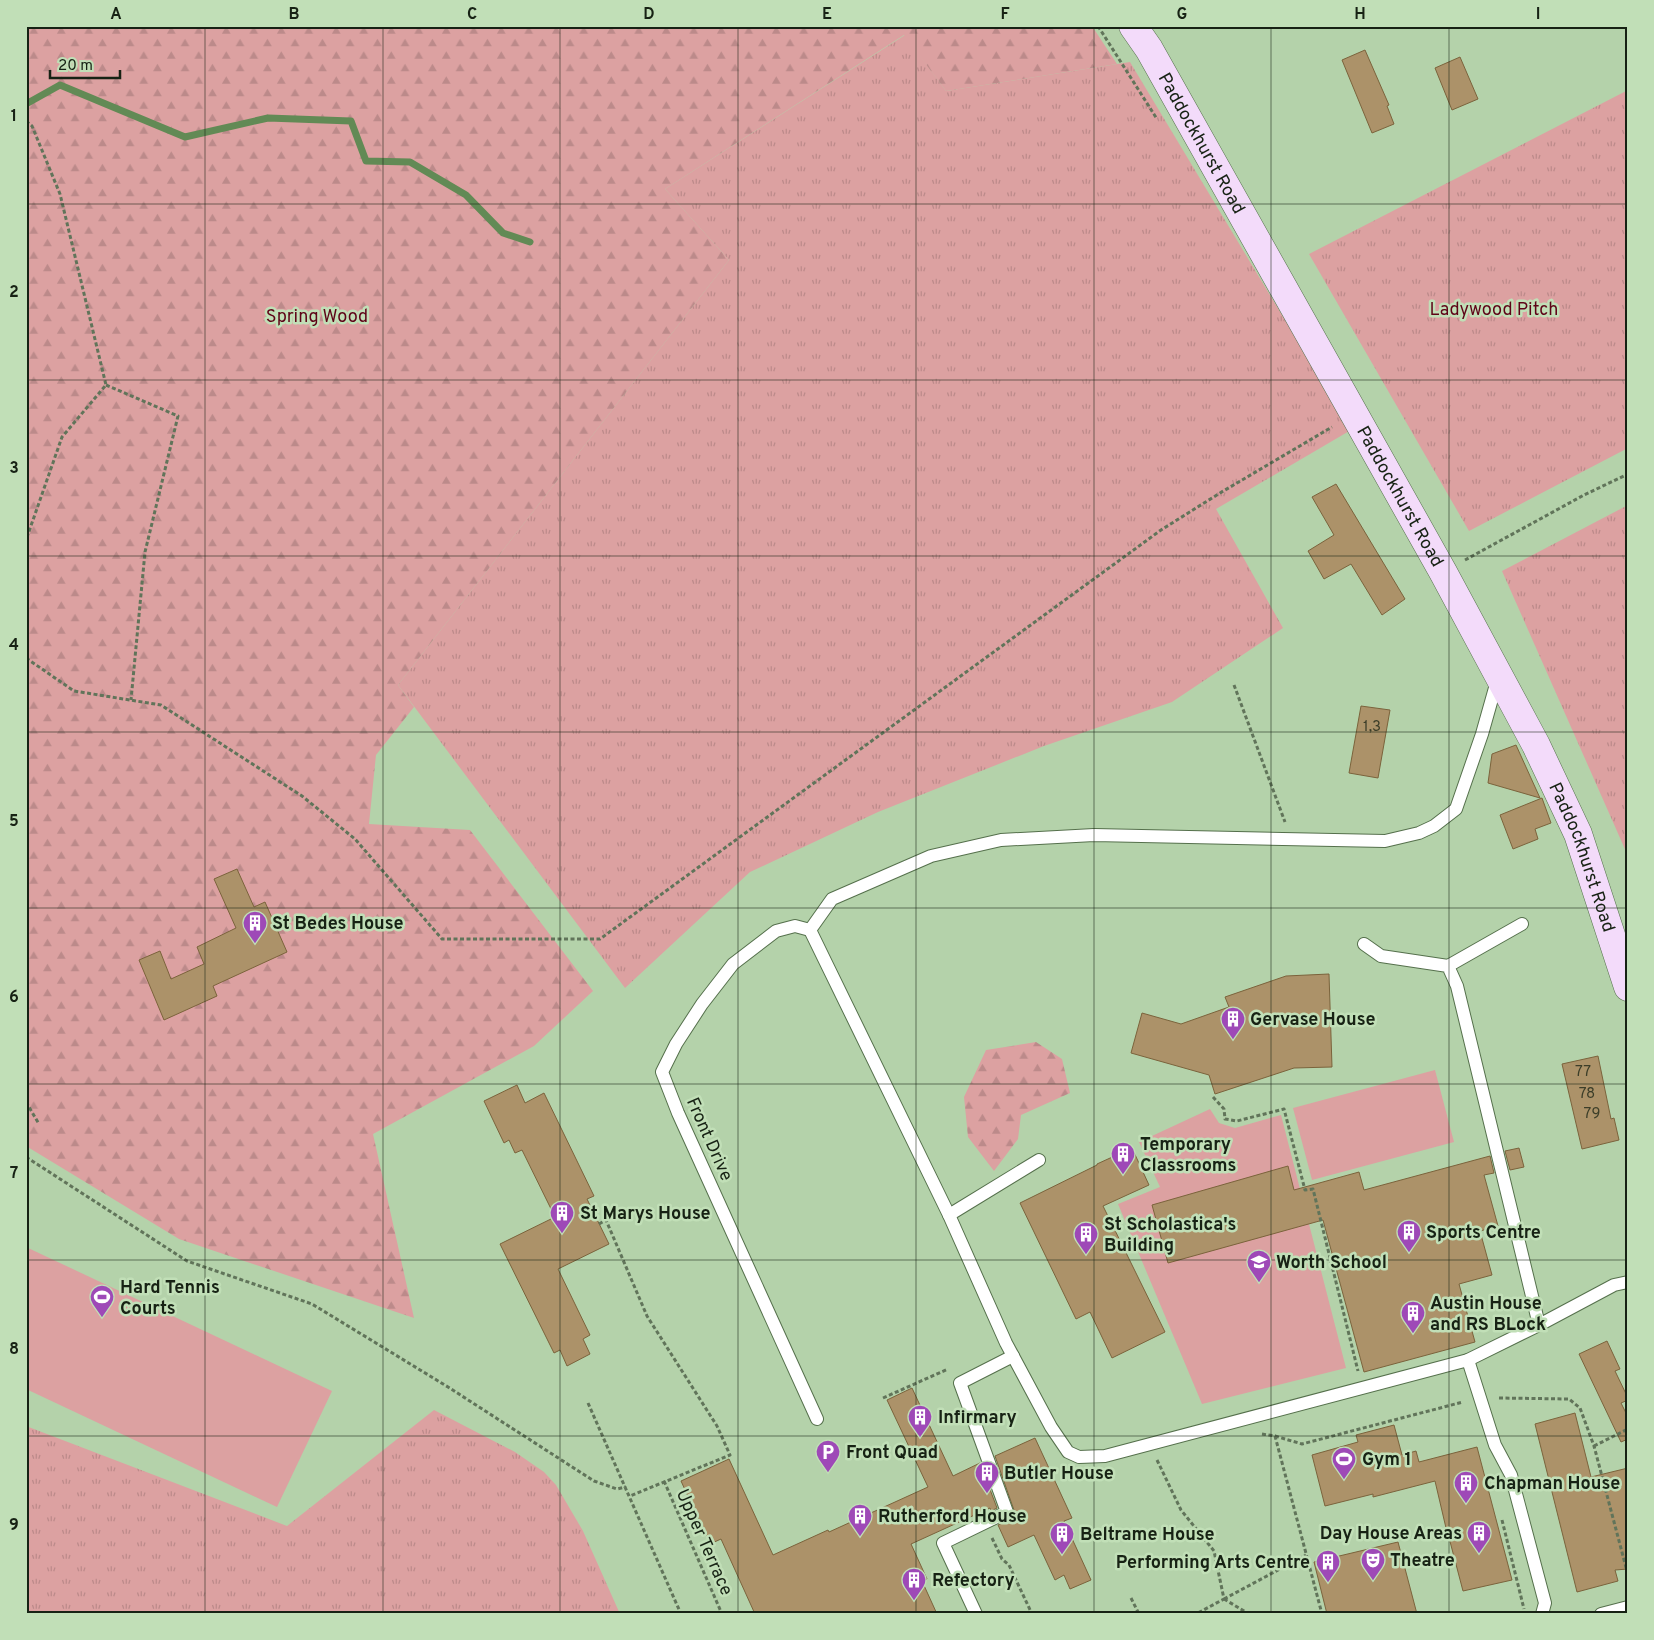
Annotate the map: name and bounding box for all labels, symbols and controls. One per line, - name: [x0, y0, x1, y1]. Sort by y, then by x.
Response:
- text: A: [110, 5, 122, 25]
- text: B: [288, 5, 300, 25]
- text: C: [467, 5, 477, 25]
- text: D: [643, 5, 655, 25]
- text: E: [822, 5, 832, 25]
- text: F: [1000, 5, 1010, 25]
- text: G: [1177, 5, 1187, 25]
- text: H: [1354, 5, 1366, 25]
- text: I: [1536, 5, 1540, 25]
- scale bar: [50, 48, 120, 80]
- text: 20 m: [58, 57, 93, 76]
- street label: Paddockhurst Road: [1152, 69, 1249, 218]
- text: 1: [11, 107, 17, 127]
- text: 2: [9, 283, 19, 303]
- park label: Ladywood Pitch: [1430, 299, 1558, 322]
- park label: Spring Wood: [266, 306, 368, 329]
- street label: Paddockhurst Road: [1350, 422, 1448, 571]
- text: 3: [9, 459, 19, 479]
- text: 4: [9, 636, 19, 656]
- house number: 1,3: [1363, 718, 1381, 737]
- street label: Paddockhurst Road: [1542, 779, 1619, 935]
- text: 5: [9, 812, 19, 832]
- building icon: St Bedes House: [242, 910, 268, 944]
- place label: St Bedes House: [272, 913, 403, 936]
- text: 6: [9, 988, 19, 1008]
- building icon: Gervase House: [1220, 1006, 1246, 1040]
- place label: Gervase House: [1250, 1009, 1375, 1032]
- house number: 77: [1575, 1063, 1591, 1082]
- house number: 78: [1579, 1085, 1595, 1104]
- street label: Front Drive: [680, 1094, 737, 1185]
- house number: 79: [1584, 1105, 1600, 1124]
- place label: Temporary Classrooms: [1140, 1134, 1236, 1178]
- building icon: Temporary Classrooms: [1110, 1141, 1136, 1175]
- text: 7: [10, 1164, 18, 1184]
- building icon: St Marys House: [549, 1200, 575, 1234]
- place label: St Marys House: [580, 1203, 711, 1226]
- place label: St Scholastica's Building: [1104, 1214, 1236, 1258]
- building icon: Sports Centre: [1396, 1219, 1422, 1253]
- building icon: St Scholastica's Building: [1073, 1221, 1099, 1255]
- place label: Sports Centre: [1426, 1222, 1541, 1245]
- school or university icon: Worth School: [1246, 1249, 1272, 1283]
- place label: Worth School: [1276, 1252, 1387, 1275]
- place label: Hard Tennis Courts: [120, 1277, 220, 1321]
- sports icon: Hard Tennis Courts: [89, 1284, 115, 1318]
- place label: Austin House and RS BLock: [1430, 1293, 1546, 1337]
- building icon: Austin House and RS BLock: [1400, 1300, 1426, 1334]
- text: 8: [9, 1340, 19, 1360]
- building icon: Infirmary: [907, 1404, 933, 1438]
- place label: Infirmary: [938, 1407, 1017, 1430]
- parking icon: Front Quad: [815, 1439, 841, 1473]
- place label: Front Quad: [846, 1442, 938, 1465]
- sports icon: Gym 1: [1331, 1446, 1357, 1480]
- place label: Gym 1: [1362, 1449, 1412, 1472]
- building icon: Butler House: [974, 1460, 1000, 1494]
- place label: Butler House: [1004, 1463, 1114, 1486]
- building icon: Chapman House: [1453, 1470, 1479, 1504]
- place label: Chapman House: [1484, 1473, 1620, 1496]
- street label: Upper Terrace: [670, 1486, 737, 1599]
- building icon: Rutherford House: [847, 1503, 873, 1537]
- place label: Rutherford House: [878, 1506, 1027, 1529]
- text: 9: [9, 1516, 19, 1536]
- building icon: Day House Areas: [1466, 1520, 1492, 1554]
- building icon: Beltrame House: [1049, 1521, 1075, 1555]
- place label: Day House Areas: [1320, 1523, 1462, 1546]
- place label: Beltrame House: [1080, 1524, 1215, 1547]
- theatre icon: Theatre: [1360, 1547, 1386, 1581]
- building icon: Performing Arts Centre: [1315, 1549, 1341, 1583]
- place label: Theatre: [1390, 1550, 1455, 1573]
- place label: Performing Arts Centre: [1116, 1552, 1310, 1575]
- building icon: Refectory: [901, 1567, 927, 1601]
- place label: Refectory: [932, 1570, 1015, 1593]

